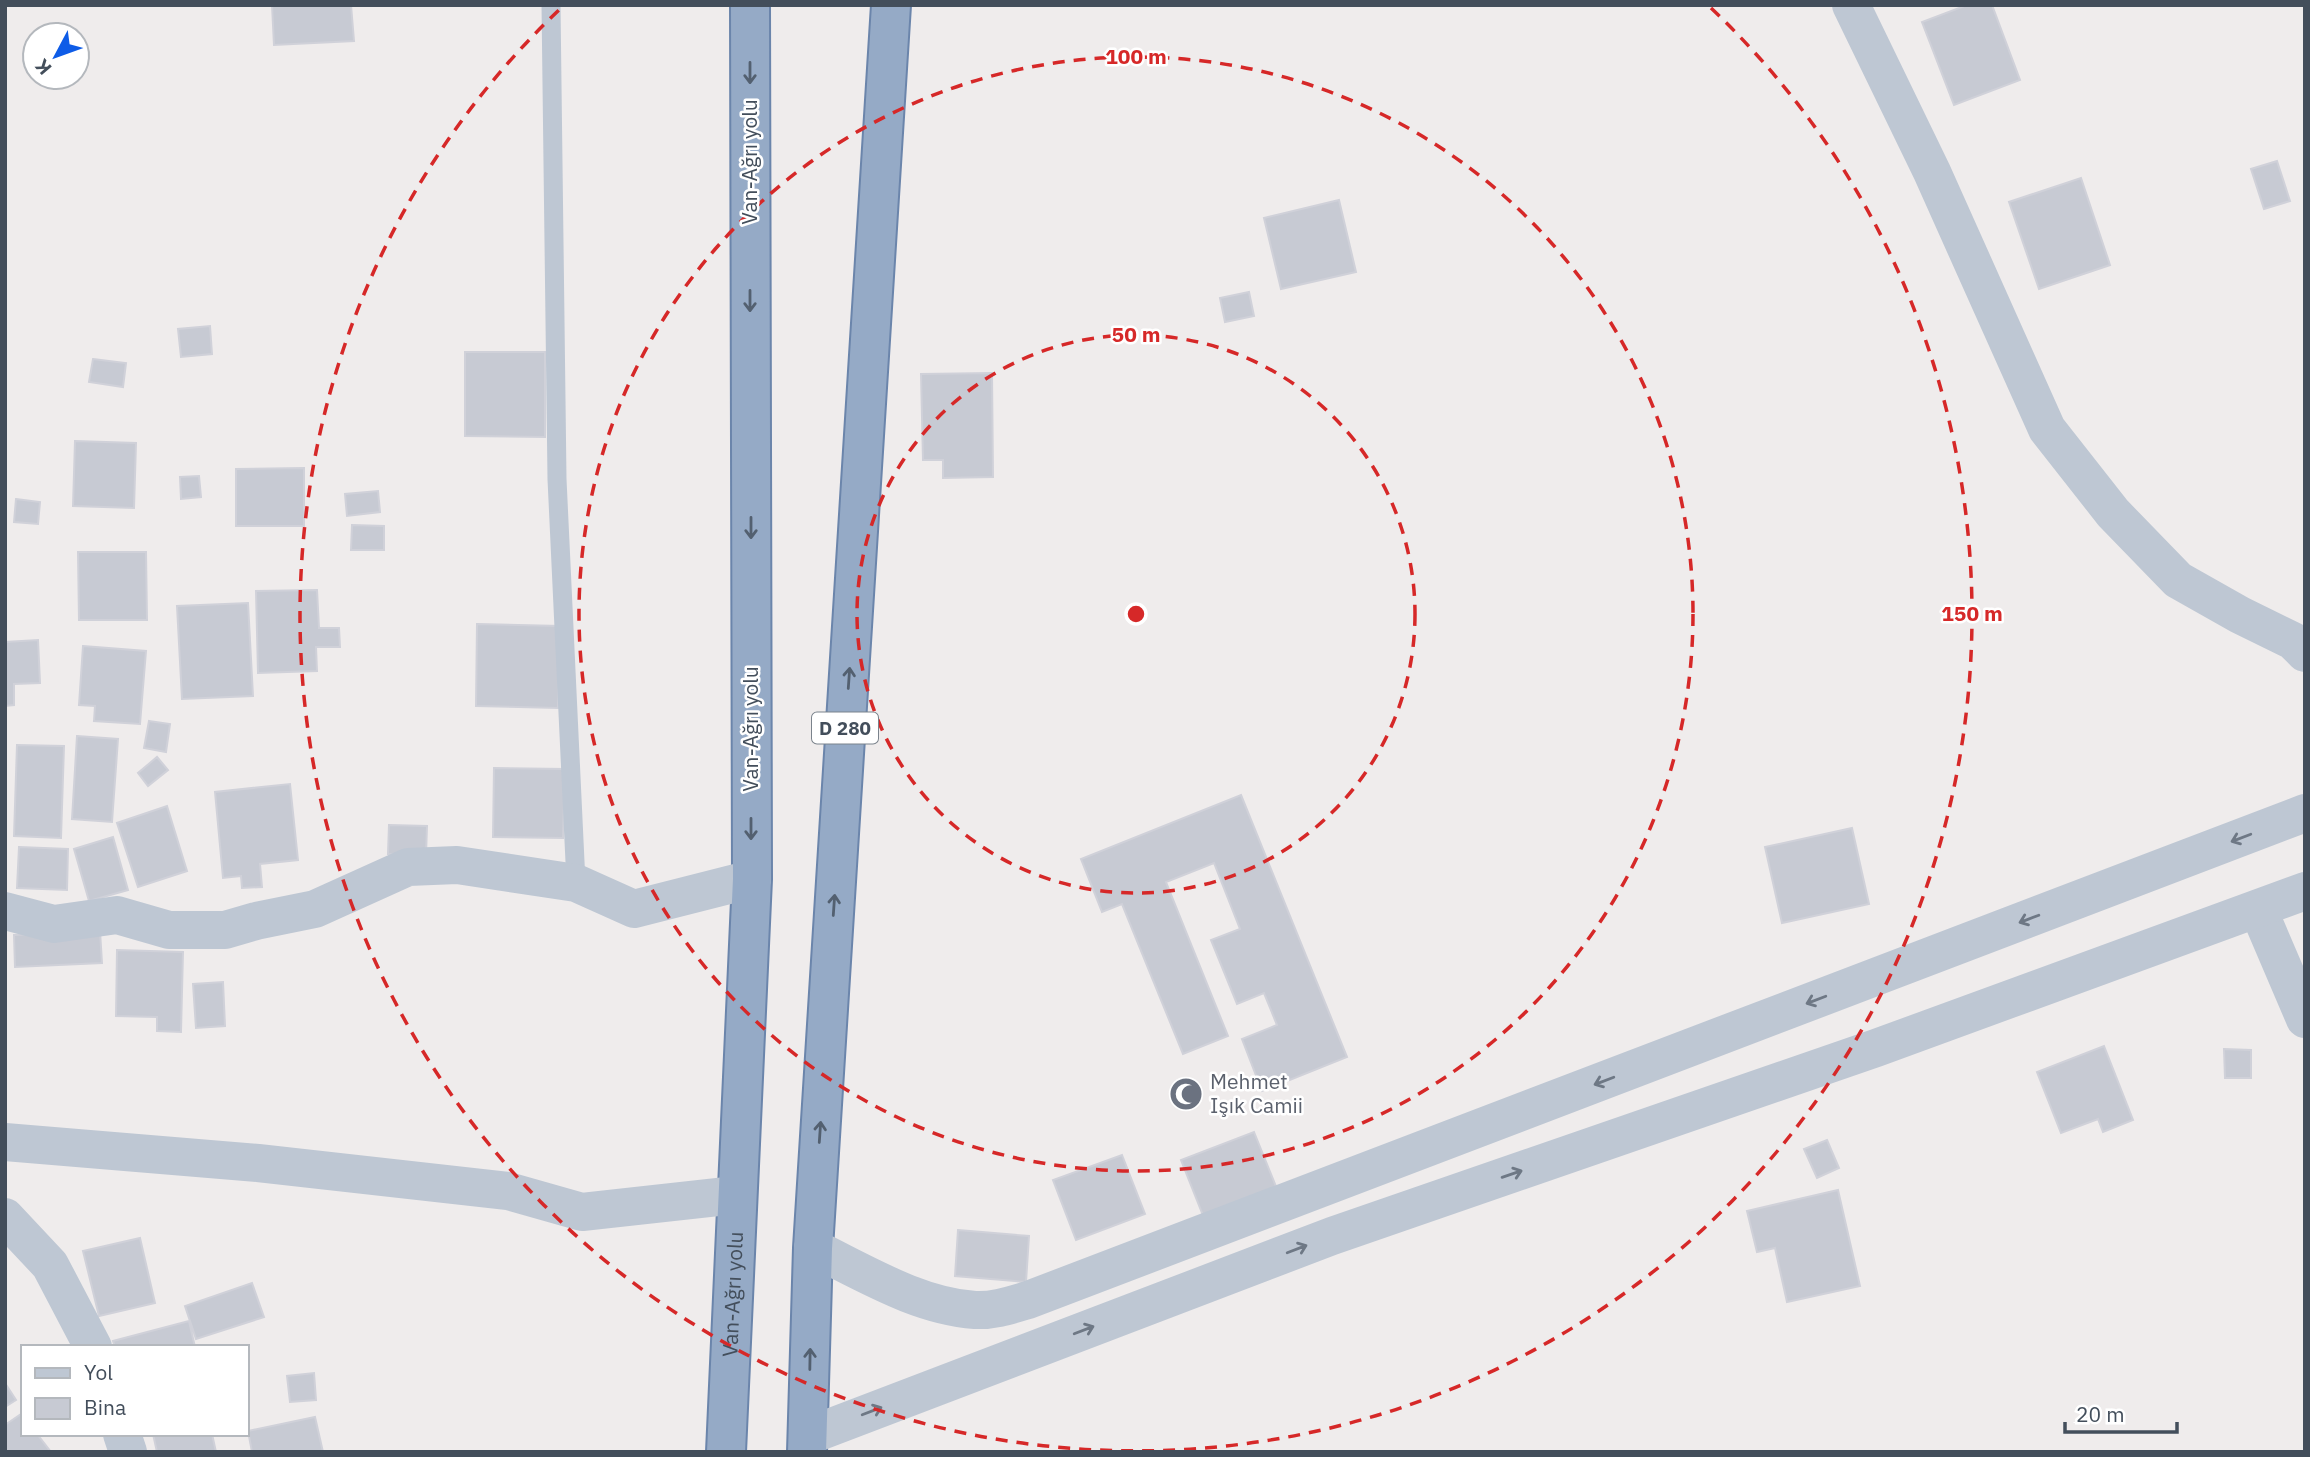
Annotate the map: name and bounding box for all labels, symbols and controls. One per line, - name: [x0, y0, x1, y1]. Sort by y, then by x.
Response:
- north arrow: [21, 21, 91, 91]
- text: 100 m: [1105, 42, 1167, 70]
- text: K: [30, 54, 57, 80]
- one-way arrow: [743, 62, 757, 85]
- street label: Van-Ağrı yolu: [735, 99, 763, 225]
- one-way arrow: [743, 289, 757, 312]
- text: 50 m: [1112, 320, 1160, 348]
- one-way arrow: [744, 517, 758, 540]
- text: 150 m: [1941, 599, 2003, 627]
- centre of rings: [1124, 602, 1148, 626]
- street label: Van-Ağrı yolu: [736, 666, 764, 792]
- one-way arrow: [842, 666, 855, 689]
- road number: D 280: [812, 712, 878, 744]
- one-way arrow: [744, 818, 758, 841]
- one-way arrow: [2231, 832, 2253, 845]
- one-way arrow: [828, 894, 841, 917]
- one-way arrow: [2018, 914, 2040, 927]
- one-way arrow: [1806, 995, 1828, 1008]
- place label: Mehmet Işık Camii: [1210, 1067, 1303, 1119]
- mosque icon: Mehmet Işık Camii: [1167, 1075, 1205, 1113]
- one-way arrow: [1593, 1076, 1615, 1089]
- one-way arrow: [814, 1121, 827, 1144]
- one-way arrow: [1500, 1167, 1522, 1179]
- street label: Van-Ağrı yolu: [715, 1231, 749, 1358]
- one-way arrow: [1286, 1242, 1307, 1254]
- one-way arrow: [1073, 1323, 1095, 1336]
- legend: [21, 1345, 248, 1436]
- one-way arrow: [803, 1348, 817, 1371]
- text: Yol: [84, 1358, 113, 1386]
- scale bar: [2065, 1390, 2177, 1434]
- text: Bina: [84, 1393, 126, 1421]
- text: 20 m: [2076, 1400, 2125, 1428]
- one-way arrow: [860, 1404, 882, 1417]

